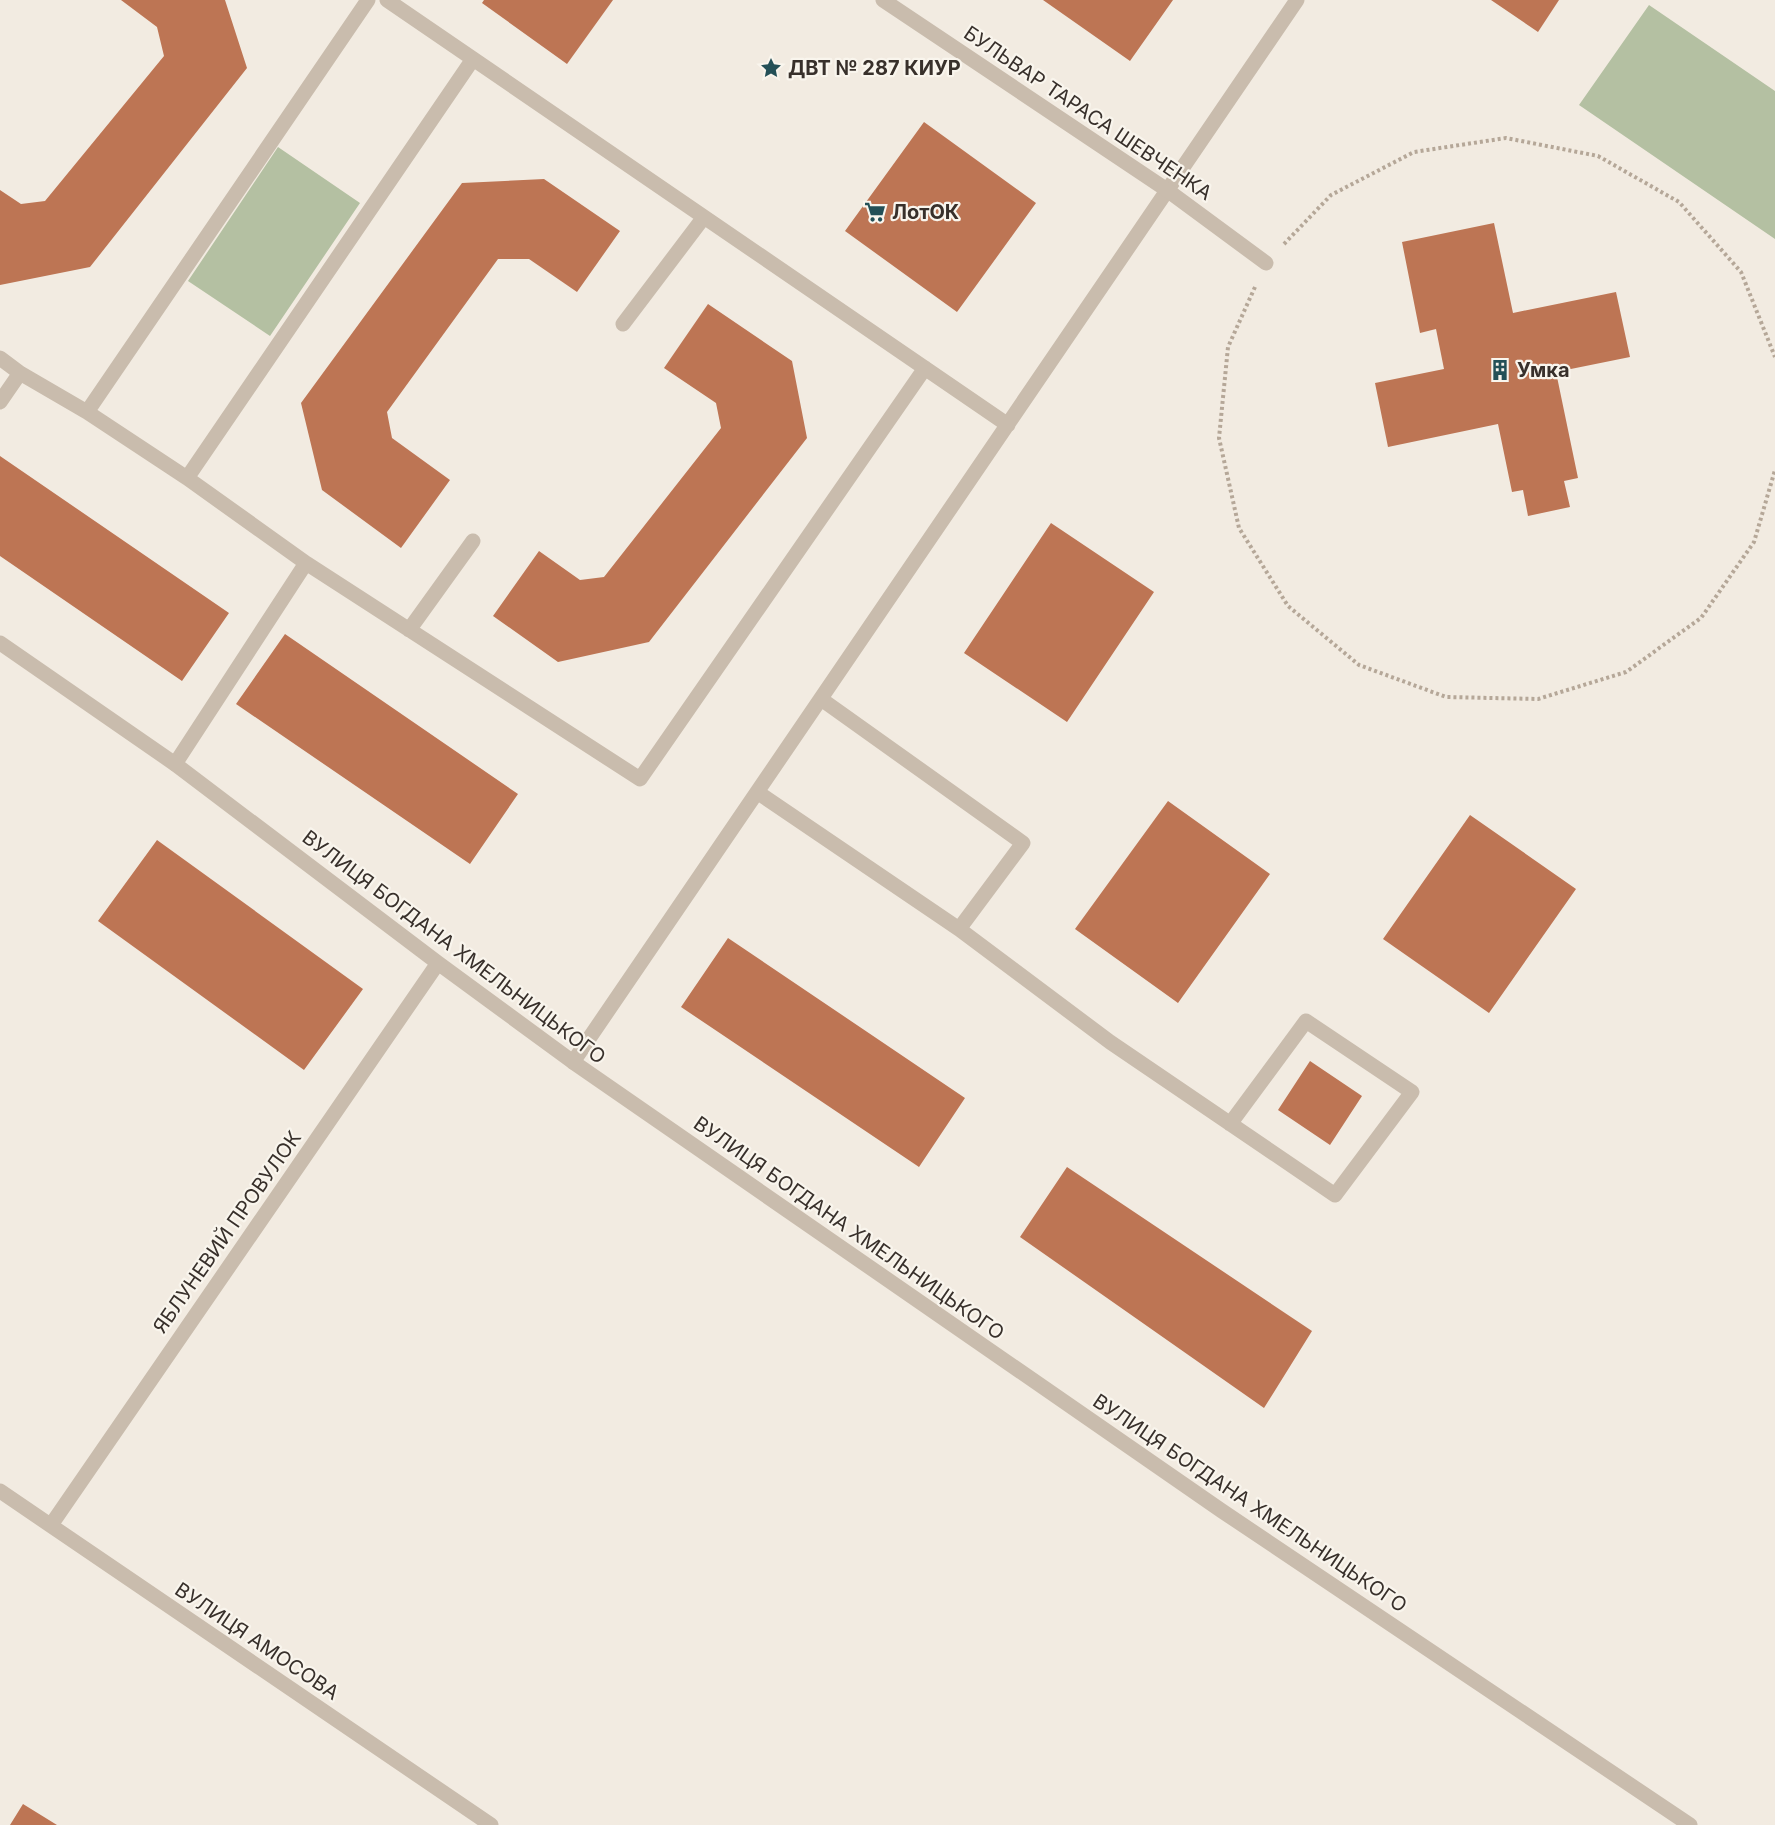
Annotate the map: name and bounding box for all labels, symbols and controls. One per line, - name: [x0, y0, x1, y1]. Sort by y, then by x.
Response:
- street label: БУЛЬВАР ТАРАСА ШЕВЧЕНКА: [959, 21, 1217, 205]
- place icon: ДВТ № 287 КИУР: [759, 56, 783, 80]
- place label: ДВТ № 287 КИУР: [788, 56, 961, 80]
- supermarket icon: ЛотОК: [863, 200, 887, 224]
- place label: ЛотОК: [892, 200, 959, 224]
- building icon: Умка: [1488, 358, 1512, 382]
- place label: Умка: [1517, 358, 1570, 382]
- street label: ВУЛИЦЯ БОГДАНА ХМЕЛЬНИЦЬКОГО: [298, 825, 610, 1069]
- street label: ВУЛИЦЯ БОГДАНА ХМЕЛЬНИЦЬКОГО: [689, 1111, 1009, 1345]
- street label: ЯБЛУНЕВИЙ ПРОВУЛОК: [147, 1126, 306, 1338]
- street label: ВУЛИЦЯ БОГДАНА ХМЕЛЬНИЦЬКОГО: [1088, 1389, 1412, 1617]
- street label: ВУЛИЦЯ АМОСОВА: [170, 1577, 344, 1705]

